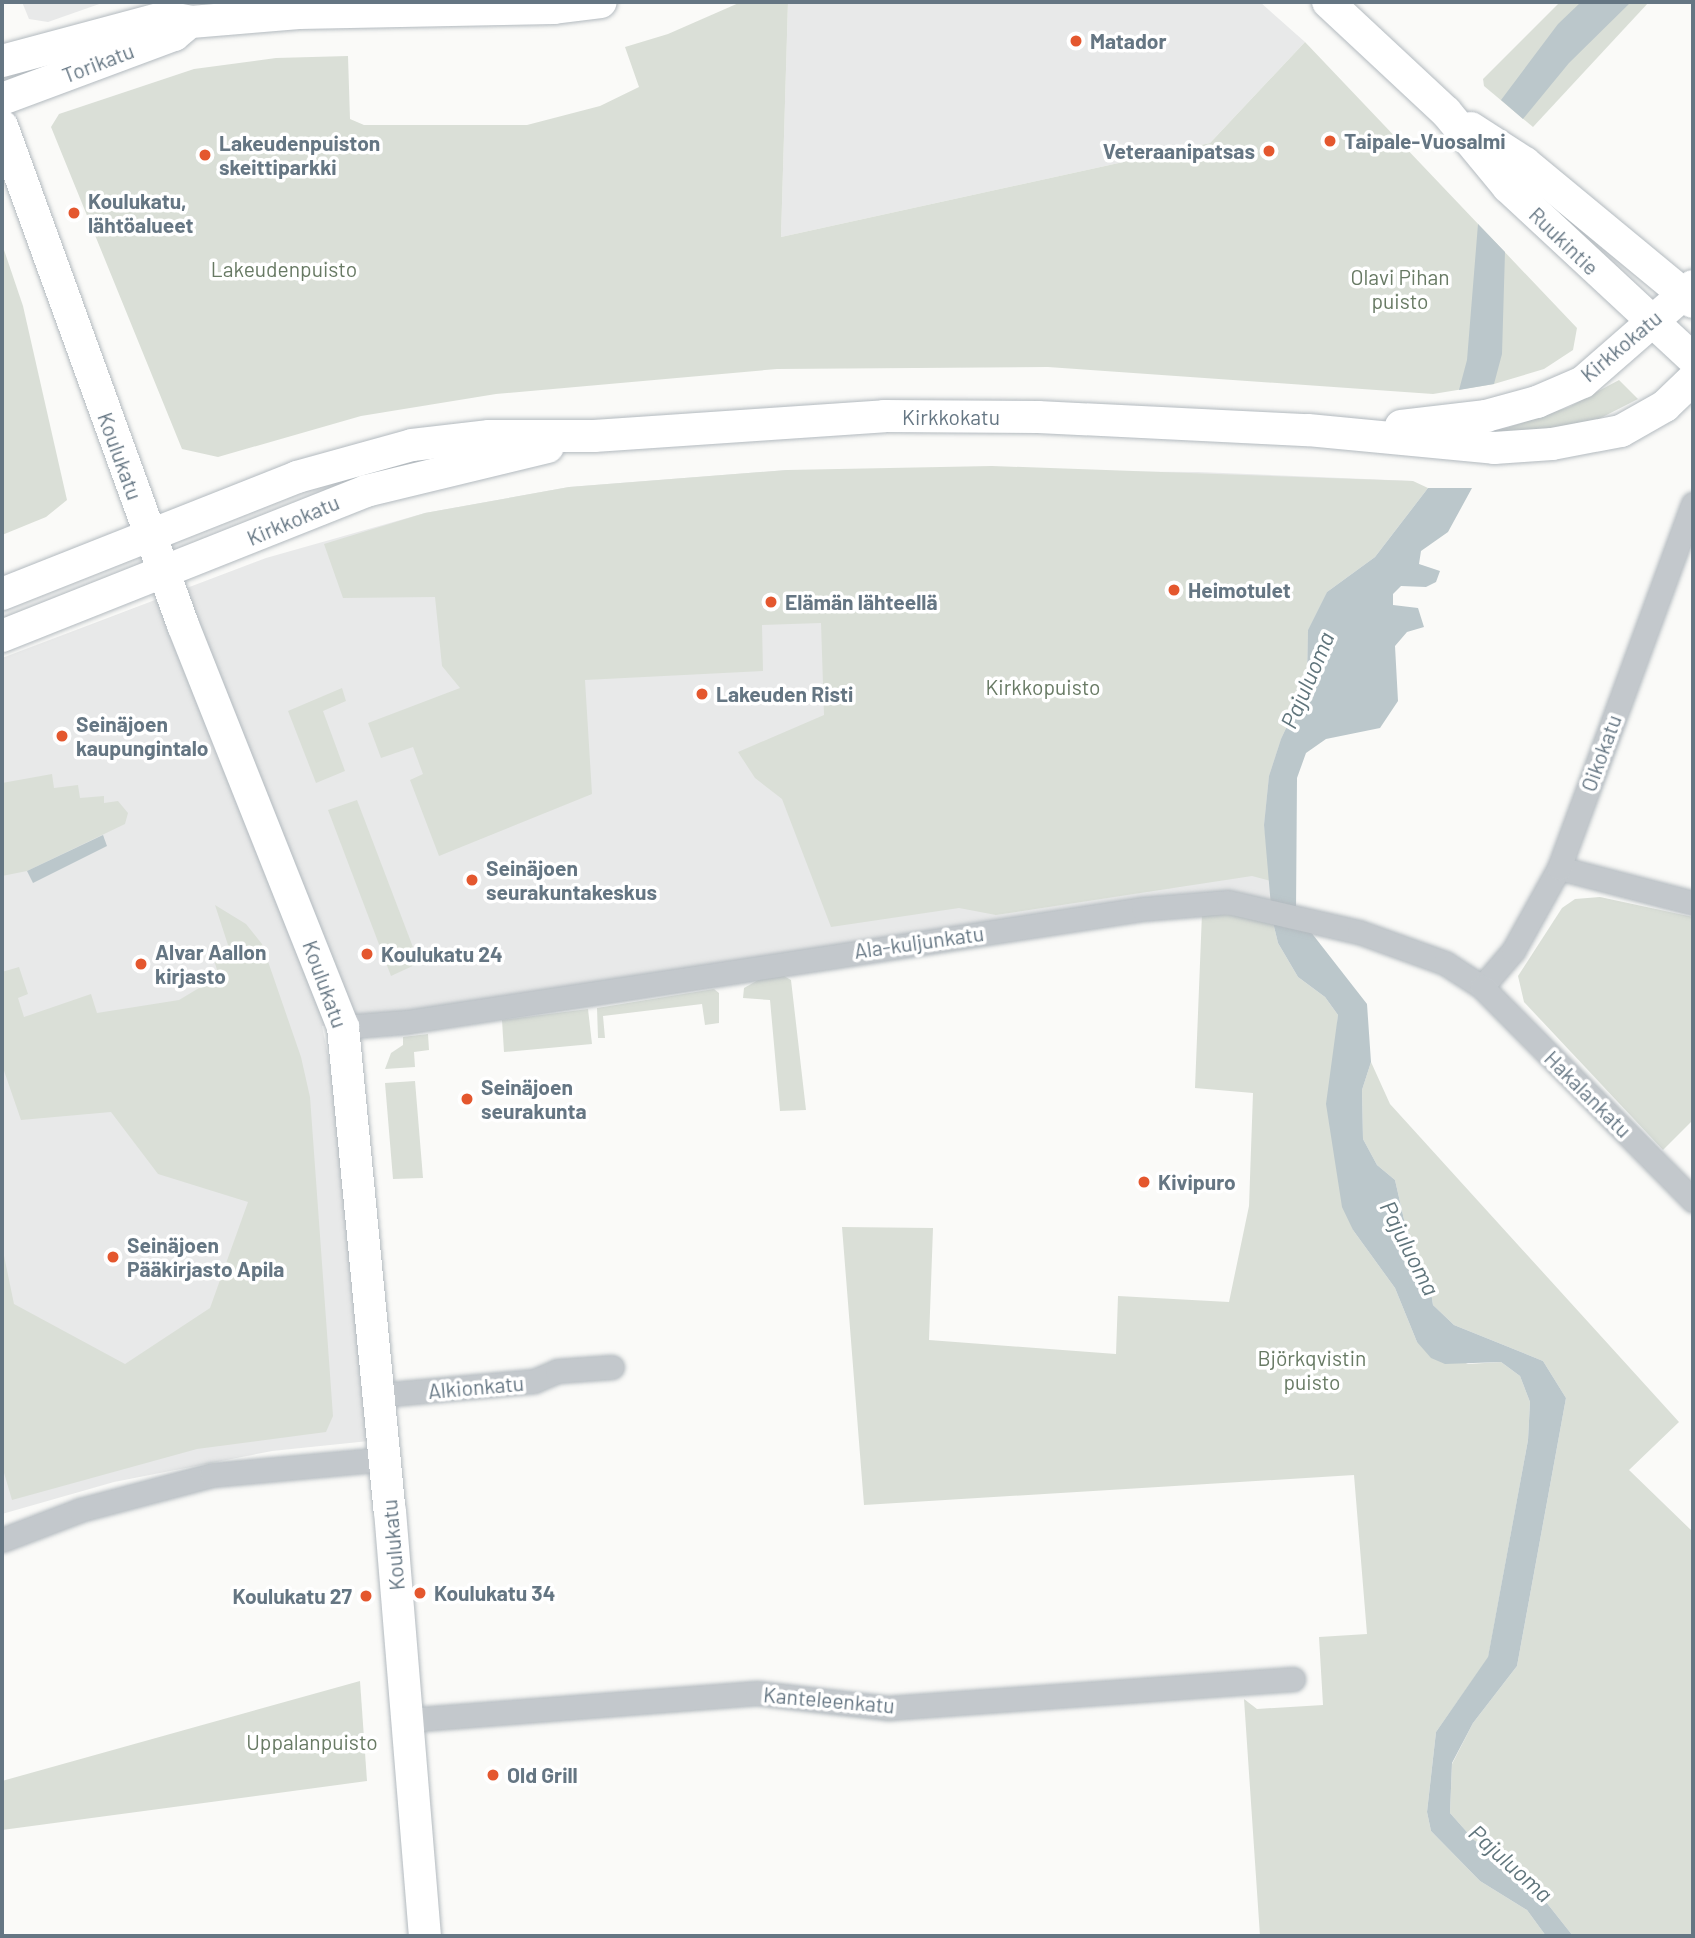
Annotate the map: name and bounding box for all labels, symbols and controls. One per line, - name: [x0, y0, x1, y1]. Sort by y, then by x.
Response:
- place label: Matador: [1090, 28, 1167, 54]
- marker: Matador: [1068, 33, 1084, 49]
- street label: Torikatu: [59, 38, 137, 88]
- place label: Taipale-Vuosalmi: [1344, 128, 1506, 154]
- place label: Lakeudenpuiston skeittiparkki: [219, 130, 380, 180]
- marker: Taipale-Vuosalmi: [1322, 133, 1338, 149]
- place label: Veteraanipatsas: [1103, 138, 1255, 164]
- marker: Veteraanipatsas: [1261, 143, 1277, 159]
- marker: Lakeudenpuiston skeittiparkki: [197, 147, 213, 163]
- place label: Koulukatu, lähtöalueet: [88, 188, 193, 238]
- street label: Ruukintie: [1524, 202, 1604, 280]
- marker: Koulukatu, lähtöalueet: [66, 205, 82, 221]
- park label: Lakeudenpuisto: [211, 256, 357, 282]
- park label: Olavi Pihan puisto: [1350, 264, 1450, 314]
- street label: Kirkkokatu: [1575, 305, 1667, 387]
- street label: Kirkkokatu: [902, 404, 1000, 430]
- street label: Koulukatu: [93, 409, 147, 503]
- street label: Kirkkokatu: [243, 489, 343, 551]
- place label: Heimotulet: [1188, 577, 1291, 603]
- marker: Heimotulet: [1166, 582, 1182, 598]
- place label: Elämän lähteellä: [785, 589, 938, 615]
- marker: Elämän lähteellä: [763, 594, 779, 610]
- water label: Pajuluoma: [1274, 627, 1340, 733]
- park label: Kirkkopuisto: [986, 674, 1100, 700]
- place label: Lakeuden Risti: [716, 681, 853, 707]
- marker: Lakeuden Risti: [694, 686, 710, 702]
- place label: Seinäjoen kaupungintalo: [76, 711, 209, 761]
- street label: Oikokatu: [1576, 711, 1626, 795]
- marker: Seinäjoen kaupungintalo: [54, 728, 70, 744]
- place label: Seinäjoen seurakuntakeskus: [486, 855, 657, 905]
- marker: Seinäjoen seurakuntakeskus: [464, 872, 480, 888]
- street label: Ala-kuljunkatu: [852, 920, 986, 964]
- street label: Koulukatu: [298, 937, 352, 1031]
- place label: Alvar Aallon kirjasto: [155, 939, 267, 989]
- place label: Koulukatu 24: [381, 941, 503, 967]
- marker: Koulukatu 24: [359, 946, 375, 962]
- marker: Alvar Aallon kirjasto: [133, 956, 149, 972]
- street label: Hakalankatu: [1539, 1045, 1637, 1143]
- place label: Seinäjoen seurakunta: [481, 1074, 587, 1124]
- marker: Seinäjoen seurakunta: [459, 1091, 475, 1107]
- place label: Kivipuro: [1158, 1169, 1236, 1195]
- marker: Kivipuro: [1136, 1174, 1152, 1190]
- water label: Pajuluoma: [1374, 1196, 1446, 1300]
- place label: Seinäjoen Pääkirjasto Apila: [127, 1232, 284, 1282]
- marker: Seinäjoen Pääkirjasto Apila: [105, 1249, 121, 1265]
- park label: Björkqvistin puisto: [1258, 1345, 1366, 1395]
- street label: Alkionkatu: [427, 1370, 525, 1404]
- street label: Koulukatu: [376, 1498, 410, 1592]
- place label: Koulukatu 34: [434, 1580, 555, 1606]
- place label: Koulukatu 27: [233, 1583, 352, 1609]
- marker: Koulukatu 34: [412, 1585, 428, 1601]
- marker: Koulukatu 27: [358, 1588, 374, 1604]
- street label: Kanteleenkatu: [762, 1682, 896, 1718]
- park label: Uppalanpuisto: [246, 1729, 378, 1755]
- place label: Old Grill: [507, 1762, 578, 1788]
- marker: Old Grill: [485, 1767, 501, 1783]
- water label: Pajuluoma: [1464, 1818, 1558, 1908]

